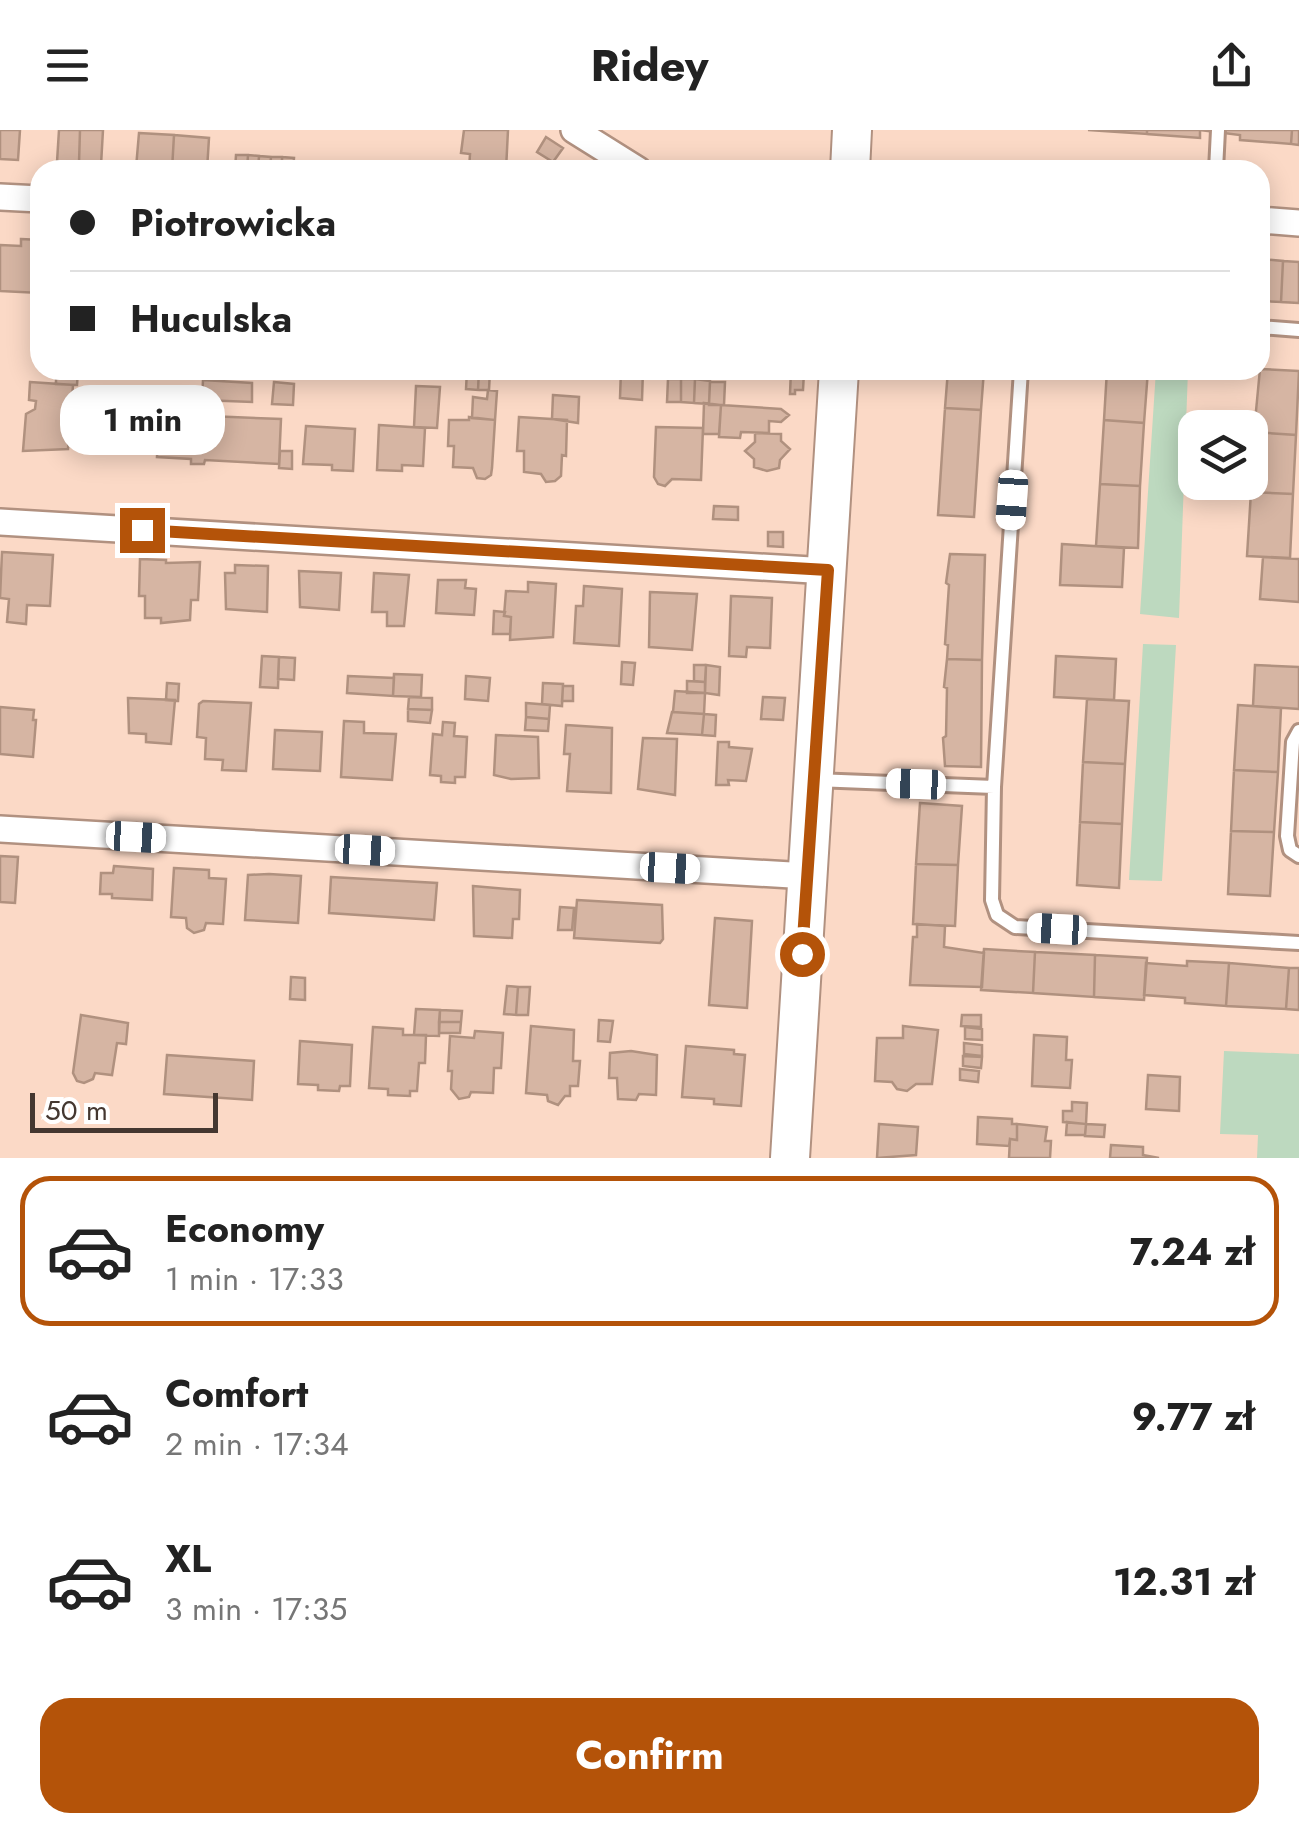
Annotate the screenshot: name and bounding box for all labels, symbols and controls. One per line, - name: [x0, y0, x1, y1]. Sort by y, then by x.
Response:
- text: Ridey: [591, 33, 708, 98]
- icon: menu: [40, 38, 95, 93]
- icon: share: [1204, 38, 1259, 93]
- text: Piotrowicka: [130, 195, 336, 250]
- text: Huculska: [130, 291, 292, 346]
- callout: 1 min: [59, 385, 224, 455]
- text: 1 min: [103, 397, 182, 443]
- map controls: [1178, 410, 1268, 500]
- button: layers: [1178, 410, 1268, 500]
- car: [995, 469, 1029, 531]
- route end: [120, 508, 165, 553]
- car: [885, 768, 947, 800]
- car: [105, 820, 167, 854]
- car: [334, 833, 396, 867]
- car: [639, 851, 701, 885]
- car: [1026, 912, 1088, 946]
- route start: [780, 932, 825, 977]
- scale bar: [30, 1088, 218, 1133]
- text: 50 m: [45, 1090, 108, 1131]
- text: Economy: [165, 1201, 324, 1256]
- icon: car: [45, 1206, 135, 1296]
- text: 7.24 zł: [1130, 1224, 1254, 1279]
- text: 1 min · 17:33: [165, 1256, 344, 1302]
- text: Comfort: [165, 1366, 308, 1421]
- icon: car: [45, 1371, 135, 1461]
- text: 9.77 zł: [1132, 1389, 1254, 1444]
- text: 2 min · 17:34: [165, 1421, 349, 1467]
- text: XL: [165, 1531, 211, 1586]
- icon: car: [45, 1536, 135, 1626]
- text: 12.31 zł: [1113, 1554, 1254, 1609]
- text: 3 min · 17:35: [165, 1586, 347, 1632]
- button: Confirm: [40, 1698, 1259, 1813]

